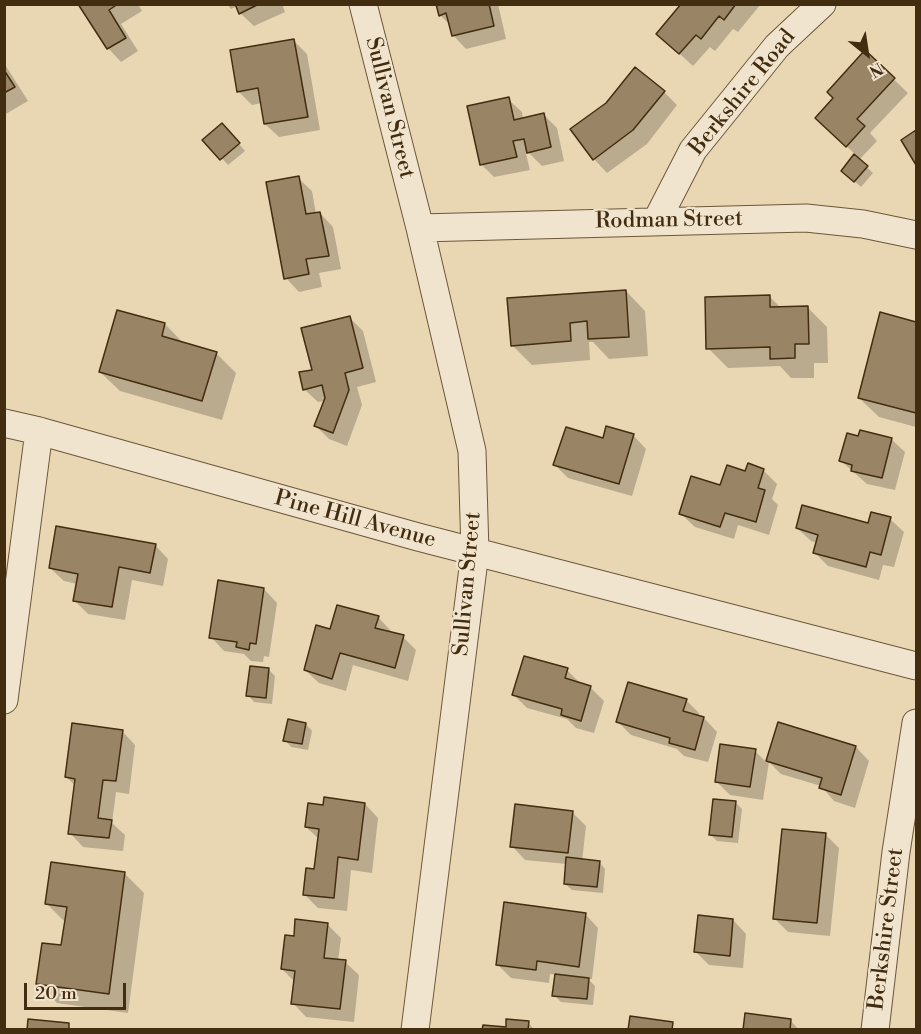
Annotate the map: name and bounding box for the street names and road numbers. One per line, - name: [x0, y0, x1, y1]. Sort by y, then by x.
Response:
- street label: Berkshire Road: [684, 25, 802, 161]
- street label: Sullivan Street: [359, 35, 419, 181]
- street label: Rodman Street: [595, 207, 743, 235]
- street label: Pine Hill Avenue: [271, 486, 439, 554]
- street label: Sullivan Street: [449, 511, 487, 657]
- street label: Berkshire Street: [864, 847, 910, 1011]

